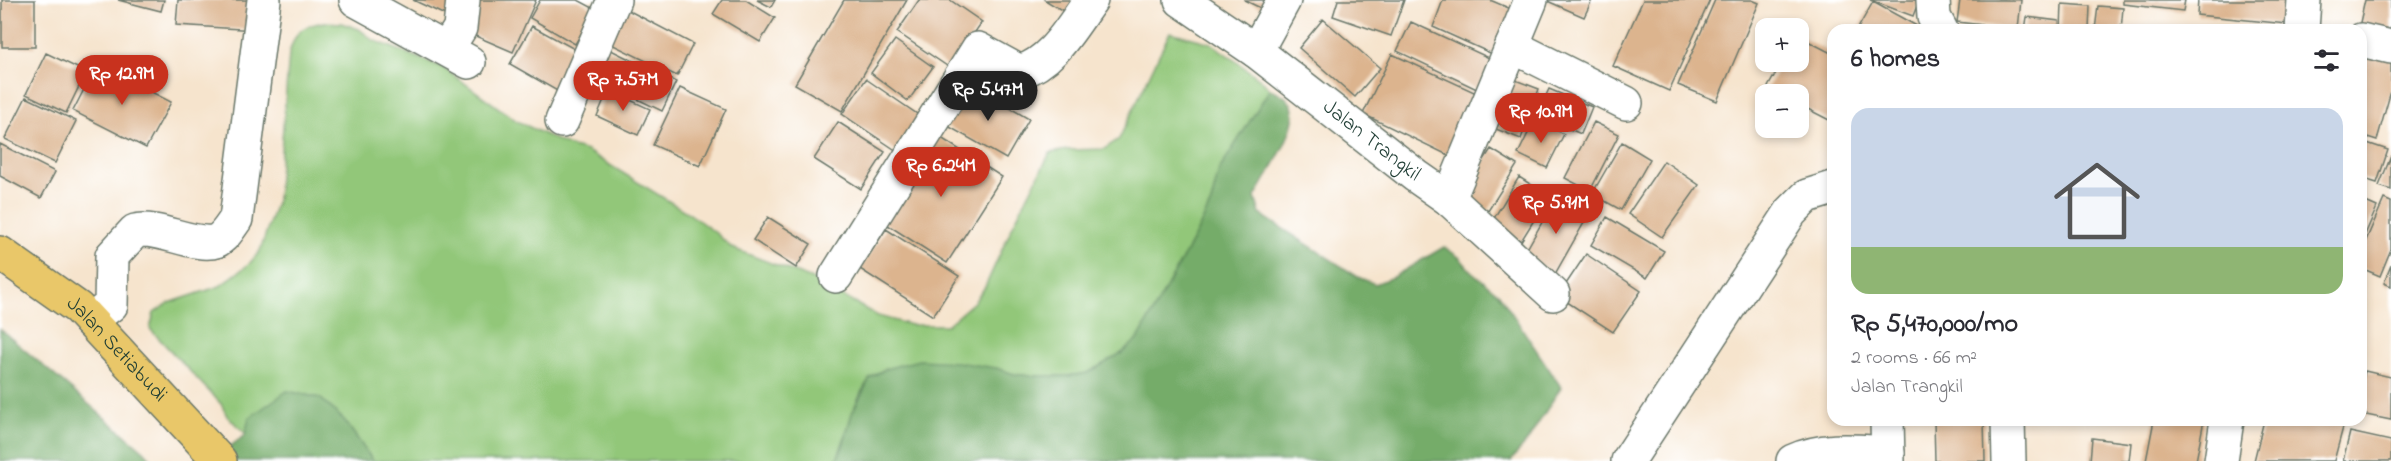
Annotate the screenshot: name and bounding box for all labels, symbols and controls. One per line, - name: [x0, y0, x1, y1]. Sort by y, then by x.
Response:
- map controls: [1755, 18, 1809, 138]
- button: +: [1755, 18, 1809, 72]
- text: 6 homes: [1851, 41, 1940, 79]
- icon: filters: [2310, 44, 2343, 77]
- pin: Rp 12.9M: [60, 55, 184, 106]
- text: Rp 12.9M: [89, 60, 155, 89]
- pin: Rp 7.57M: [561, 61, 685, 112]
- text: Rp 7.57M: [587, 66, 659, 95]
- pin: Rp 5.47M: [926, 71, 1050, 122]
- text: Rp 5.47M: [952, 76, 1024, 105]
- button: −: [1755, 84, 1809, 138]
- street label: Jalan Trangkil: [1316, 93, 1426, 189]
- pin: Rp 10.9M: [1479, 93, 1603, 144]
- text: Rp 10.9M: [1509, 98, 1573, 127]
- pin: Rp 6.24M: [879, 147, 1003, 198]
- icon: home: [2043, 147, 2151, 255]
- text: Rp 6.24M: [906, 152, 976, 181]
- pin: Rp 5.91M: [1494, 184, 1618, 235]
- text: Rp 5.91M: [1523, 189, 1589, 218]
- street label: Jalan Setiabudi: [60, 289, 174, 409]
- text: Rp 5,470,000/mo: [1851, 306, 2018, 344]
- text: 2 rooms · 66 m²: [1851, 344, 1977, 373]
- text: Jalan Trangkil: [1851, 373, 1963, 402]

